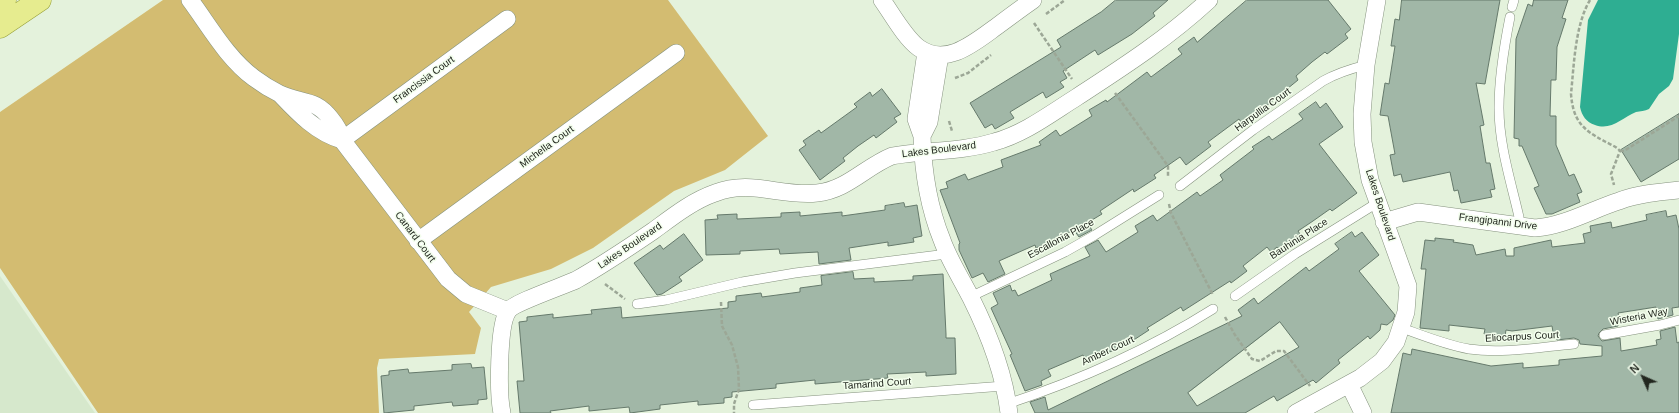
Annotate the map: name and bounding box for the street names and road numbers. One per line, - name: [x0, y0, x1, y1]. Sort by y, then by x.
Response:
- street label: Francissia Court: [391, 54, 457, 106]
- street label: Harpullia Court: [1232, 86, 1294, 134]
- street label: Michella Court: [518, 123, 576, 171]
- street label: Lakes Boulevard: [901, 140, 977, 160]
- street label: Lakes Boulevard: [1363, 168, 1397, 242]
- street label: Canard Court: [392, 209, 438, 265]
- street label: Frangipanni Drive: [1458, 211, 1538, 233]
- street label: Escallonia Place: [1026, 216, 1096, 262]
- street label: Bauhinia Place: [1268, 216, 1330, 262]
- street label: Lakes Boulevard: [596, 220, 664, 272]
- street label: Wisteria Way: [1609, 306, 1669, 328]
- street label: Eliocarpus Court: [1485, 329, 1559, 345]
- street label: Amber Court: [1080, 334, 1136, 368]
- street label: Tamarind Court: [842, 376, 912, 392]

